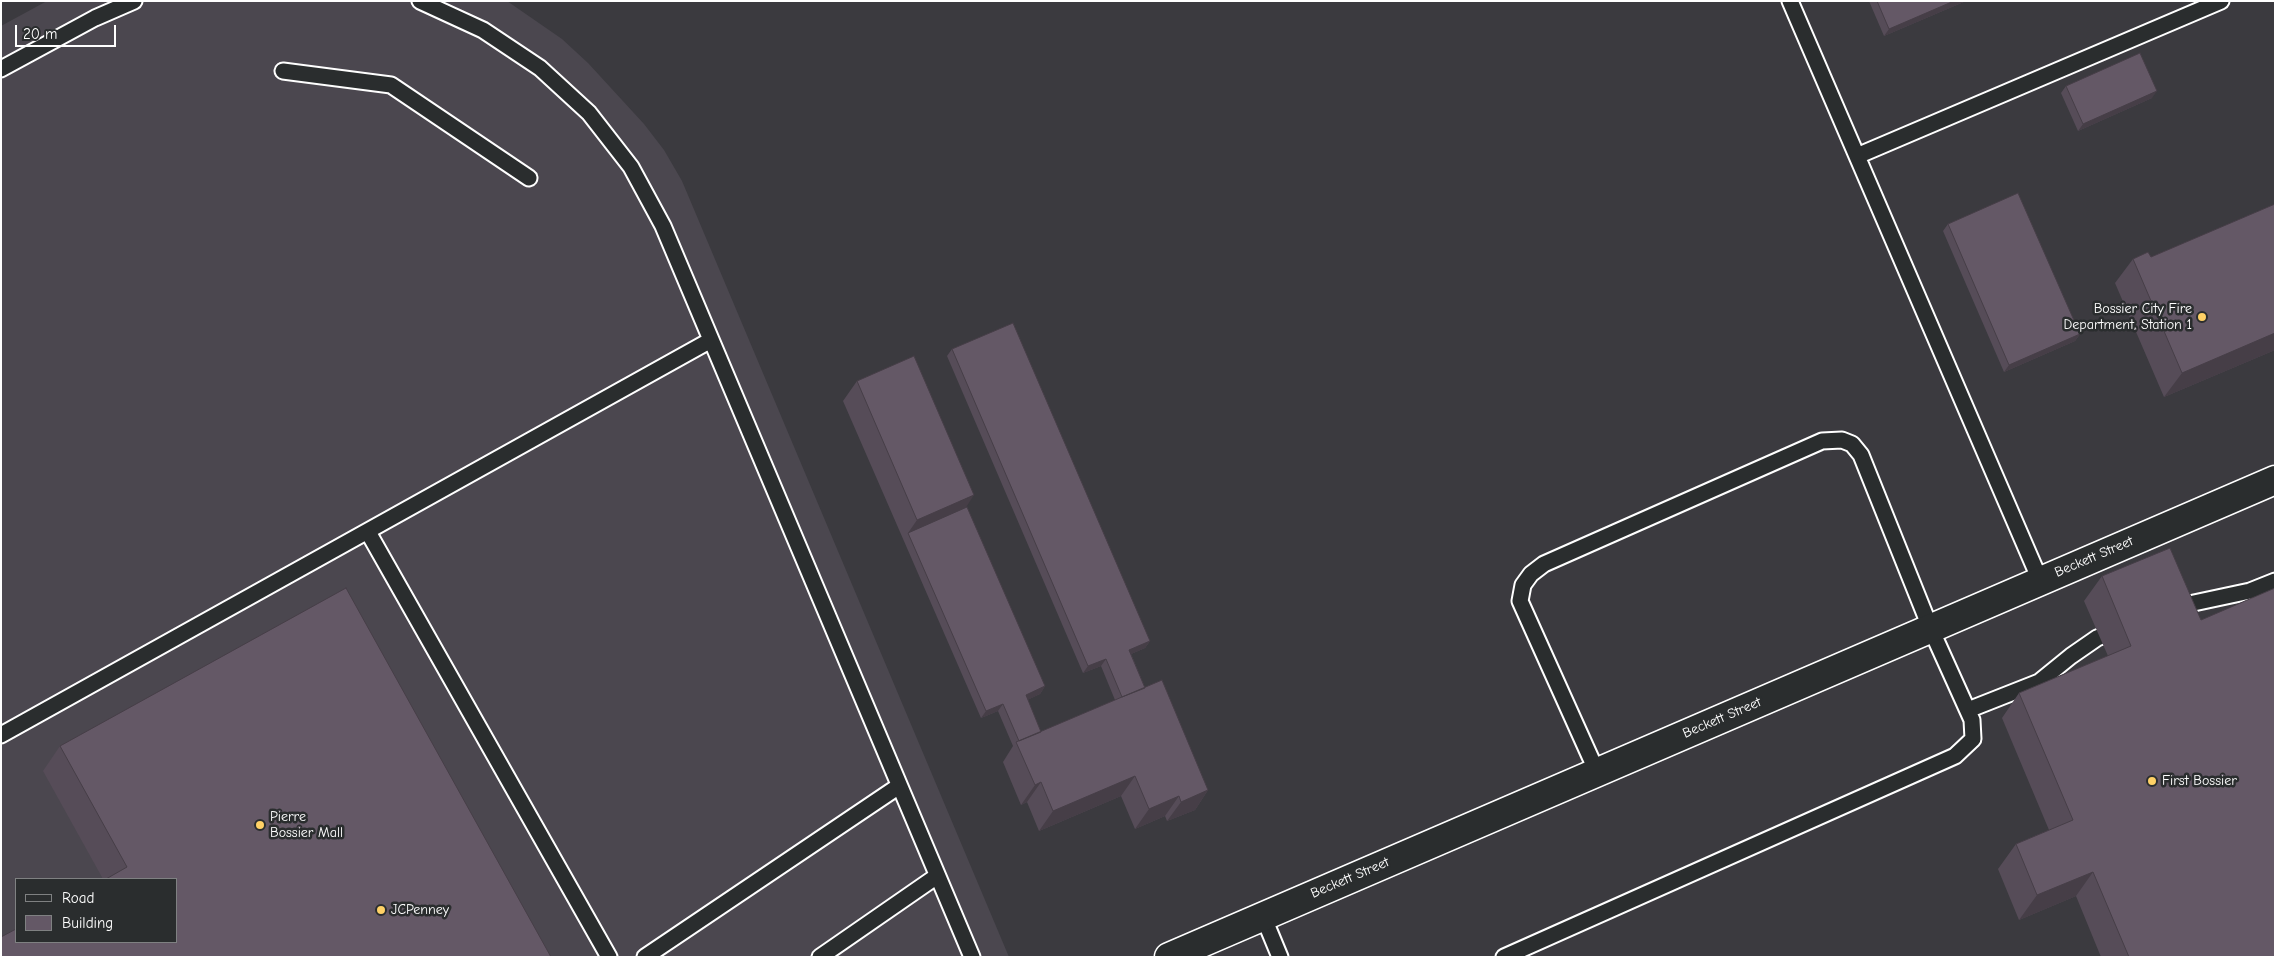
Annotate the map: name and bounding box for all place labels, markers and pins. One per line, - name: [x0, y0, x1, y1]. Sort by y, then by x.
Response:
- place label: Bossier City Fire Department, Station 1: [2064, 301, 2192, 334]
- marker: Bossier City Fire Department, Station 1: [2196, 311, 2208, 323]
- place label: First Bossier: [2162, 773, 2237, 789]
- marker: First Bossier: [2146, 775, 2158, 787]
- place label: Pierre Bossier Mall: [270, 809, 343, 842]
- marker: Pierre Bossier Mall: [254, 819, 266, 831]
- place label: JCPenney: [391, 902, 449, 918]
- marker: JCPenney: [375, 904, 387, 916]

